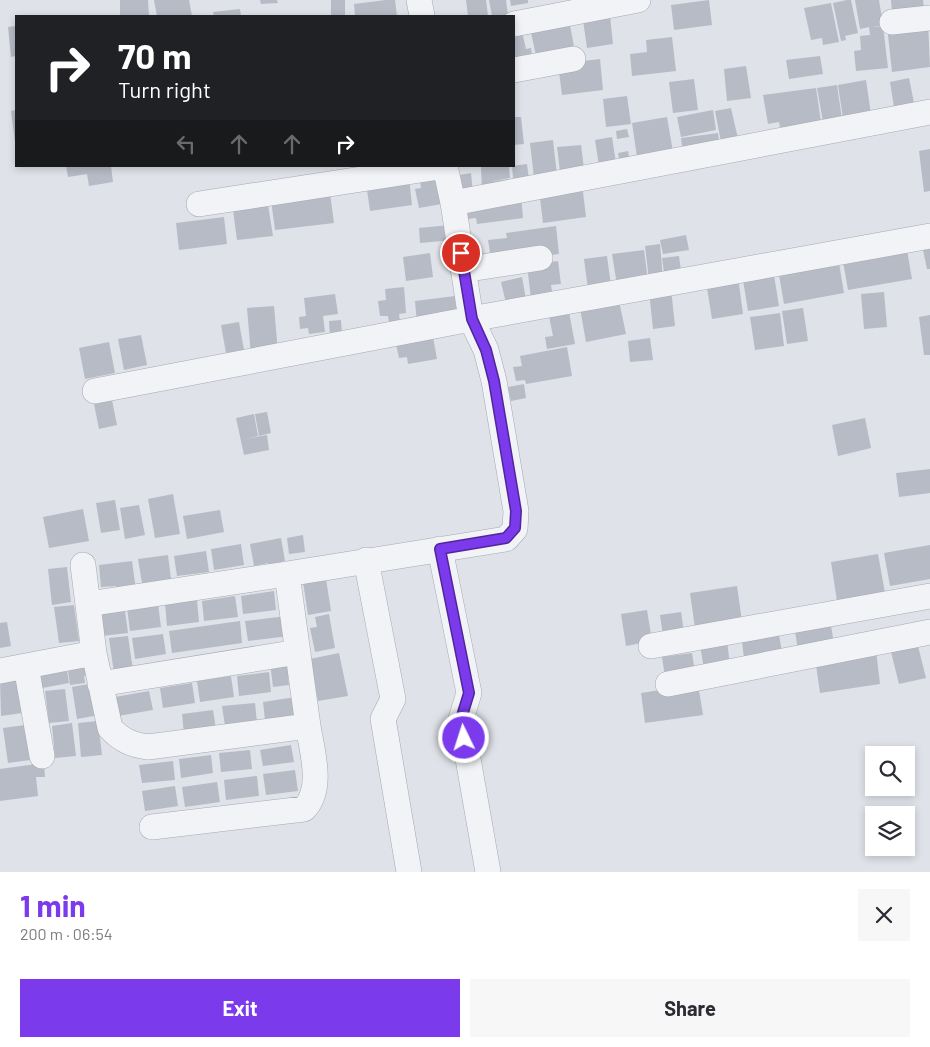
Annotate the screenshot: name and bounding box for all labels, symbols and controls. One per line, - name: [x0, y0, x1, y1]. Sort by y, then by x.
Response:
- text: 70 m: [118, 34, 192, 76]
- icon: right: [35, 35, 100, 100]
- text: Turn right: [118, 76, 211, 102]
- icon: left: [172, 130, 200, 158]
- icon: ahead: [225, 130, 253, 158]
- icon: ahead: [278, 130, 306, 158]
- icon: right: [331, 130, 359, 158]
- pin: [440, 232, 482, 274]
- icon: arrive: [447, 239, 475, 267]
- position arrow: [437, 711, 489, 763]
- map controls: [865, 746, 915, 856]
- button: search: [865, 746, 915, 796]
- button: layers: [865, 806, 915, 856]
- text: 1 min: [20, 887, 86, 923]
- button: close: [858, 889, 910, 941]
- text: 200 m · 06:54: [20, 924, 113, 943]
- button: Exit: [20, 979, 460, 1037]
- button: Share: [470, 979, 910, 1037]

